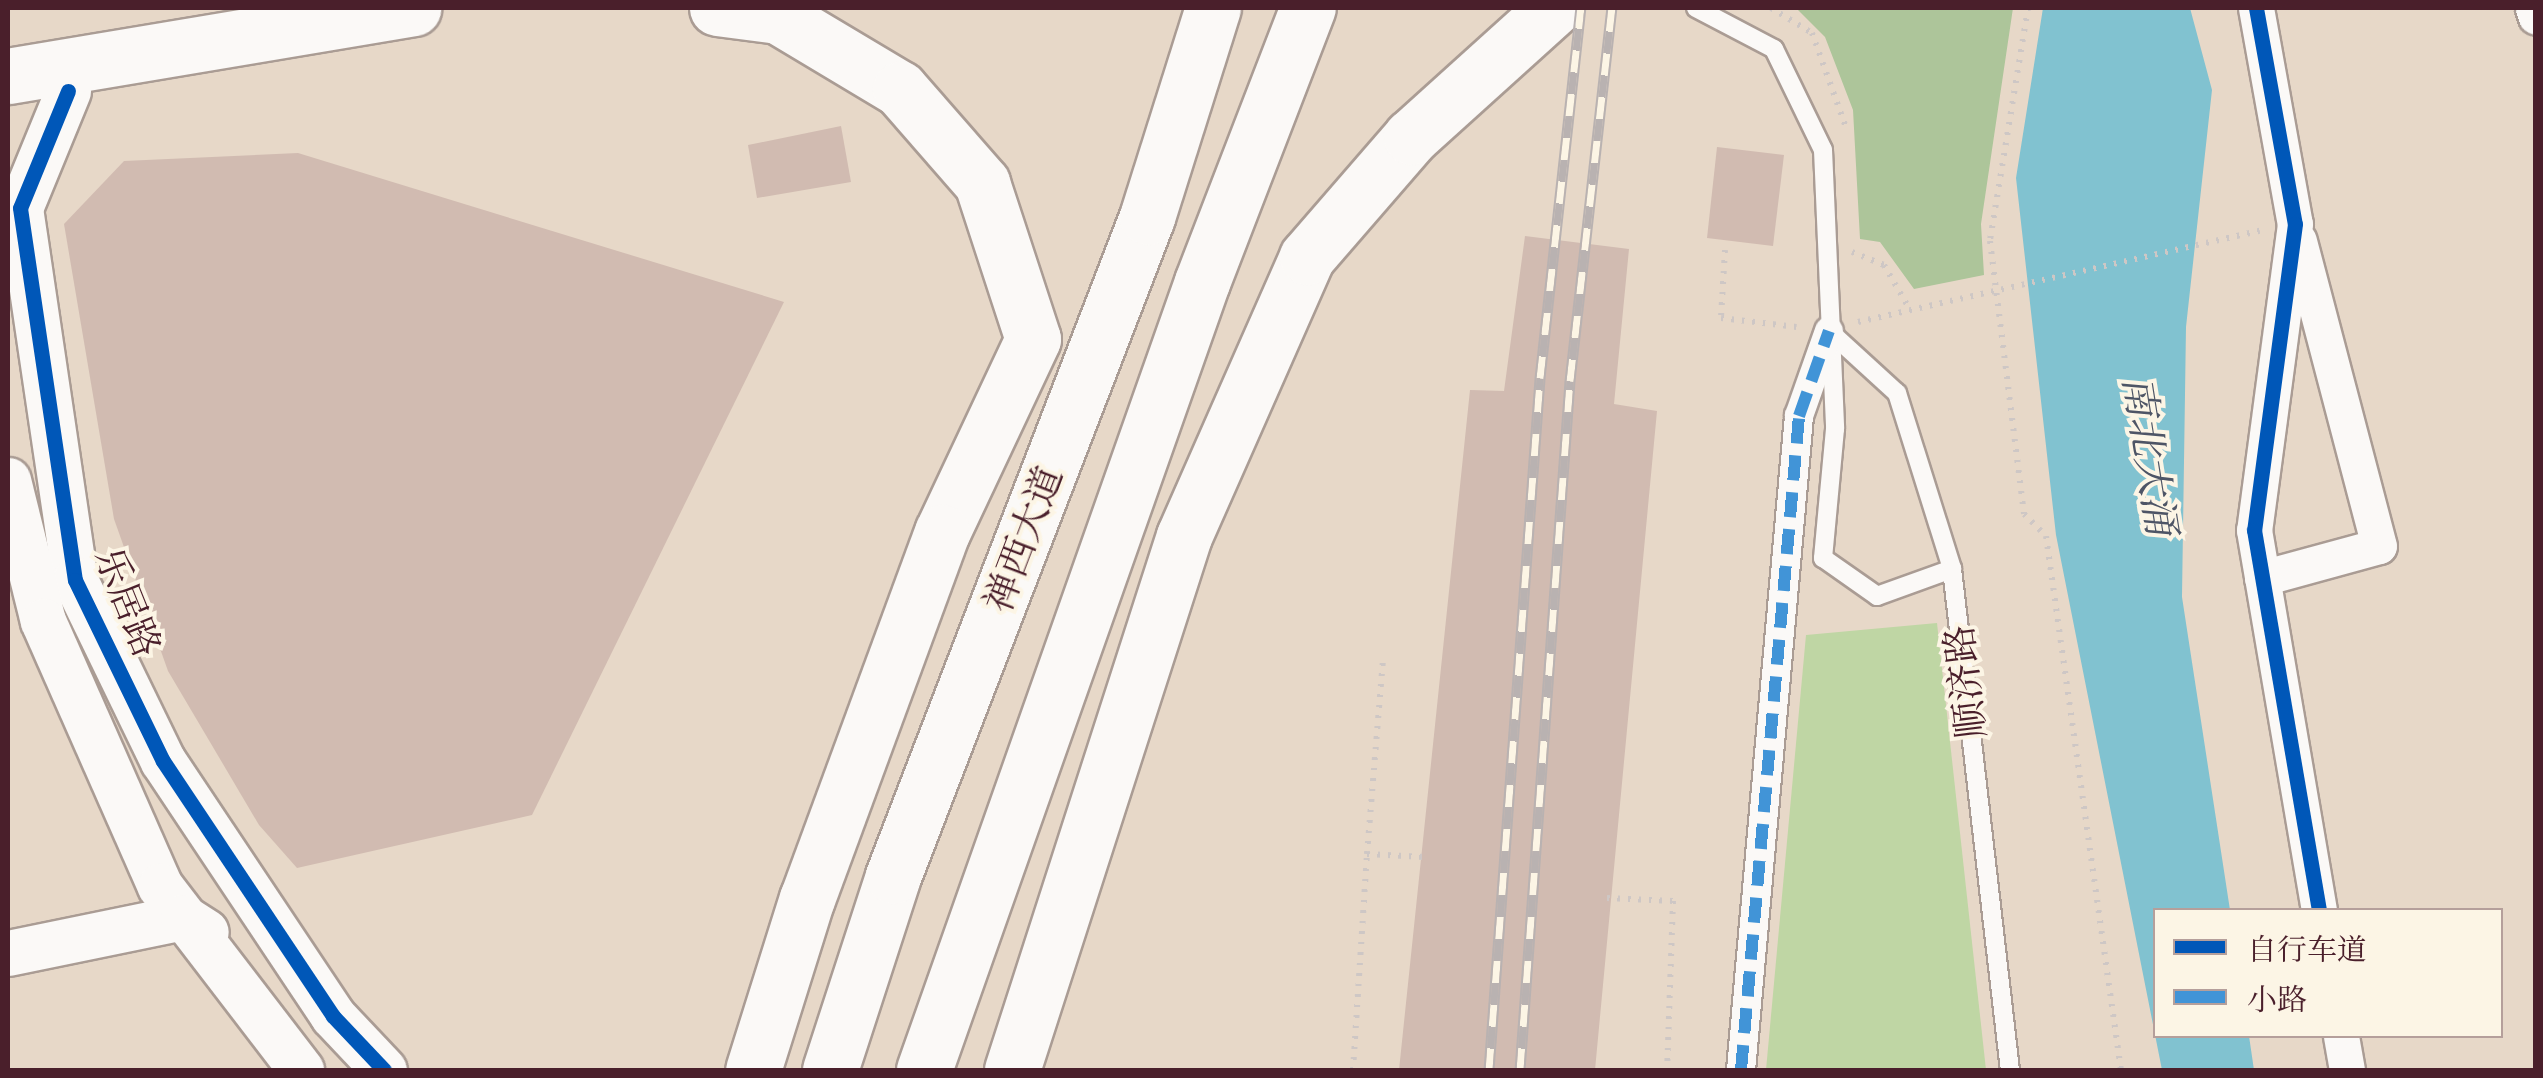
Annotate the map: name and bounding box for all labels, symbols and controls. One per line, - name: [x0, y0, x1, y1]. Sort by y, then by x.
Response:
- water label: 南北大涌: [2114, 372, 2186, 538]
- street label: 禅西大道: [974, 460, 1072, 618]
- street label: 乐居路: [86, 541, 170, 663]
- street label: 顺济路: [1935, 623, 1995, 741]
- legend: [2153, 908, 2503, 1038]
- text: 自行车道: [2247, 930, 2367, 969]
- text: 小路: [2247, 980, 2307, 1019]

